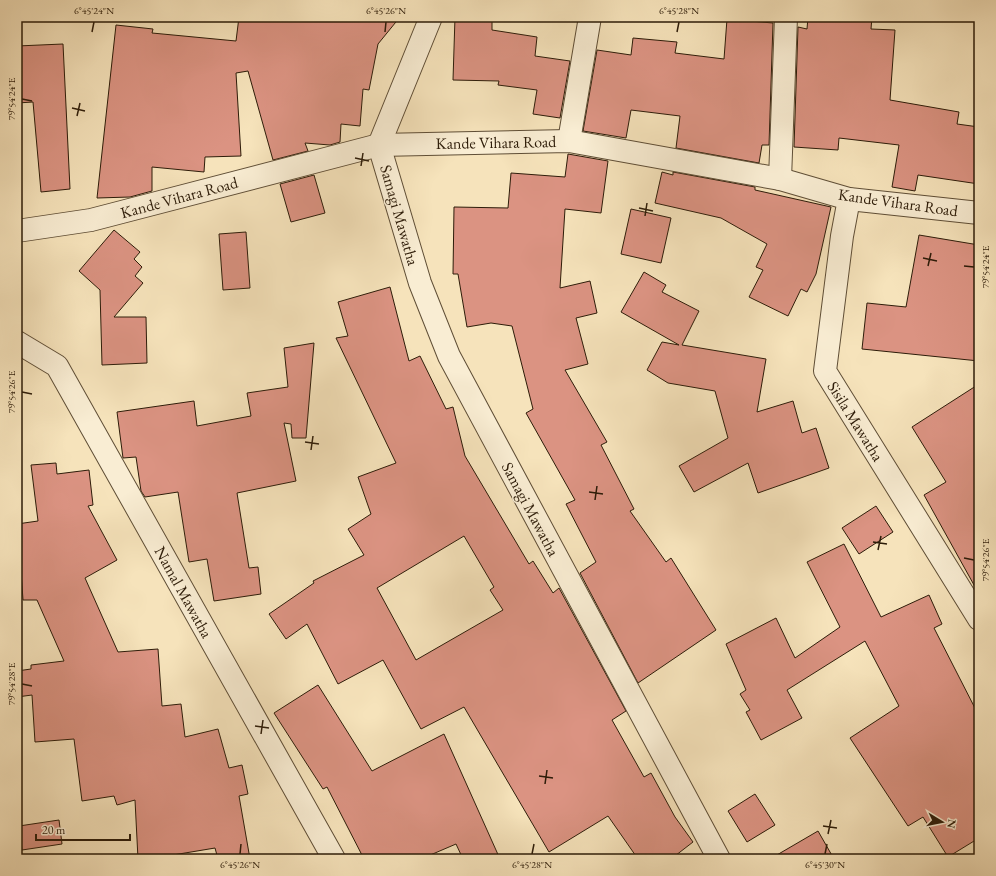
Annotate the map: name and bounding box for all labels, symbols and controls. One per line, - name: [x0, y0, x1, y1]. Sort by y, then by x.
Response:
- text: 6°45'24"N: [74, 4, 114, 17]
- text: 6°45'26"N: [366, 4, 406, 17]
- text: 6°45'28"N: [659, 4, 699, 17]
- text: 79°54'24"E: [5, 77, 18, 120]
- street label: Kande Vihara Road: [435, 131, 557, 154]
- street label: Samagi Mawatha: [375, 162, 424, 268]
- street label: Kande Vihara Road: [118, 171, 241, 223]
- street label: Kande Vihara Road: [837, 184, 960, 221]
- text: 79°54'24"E: [979, 245, 992, 288]
- text: 79°54'26"E: [5, 370, 18, 413]
- street label: Sisila Mawatha: [823, 377, 889, 466]
- street label: Samagi Mawatha: [497, 459, 564, 560]
- text: 79°54'26"E: [979, 538, 992, 581]
- street label: Namal Mawatha: [150, 543, 218, 642]
- text: 79°54'28"E: [5, 662, 18, 705]
- north arrow: [922, 802, 962, 842]
- scale bar: [36, 816, 130, 842]
- text: N: [944, 818, 960, 829]
- text: 20 m: [42, 822, 66, 838]
- text: 6°45'26"N: [220, 858, 260, 871]
- text: 6°45'28"N: [512, 858, 552, 871]
- text: 6°45'30"N: [805, 858, 845, 871]

